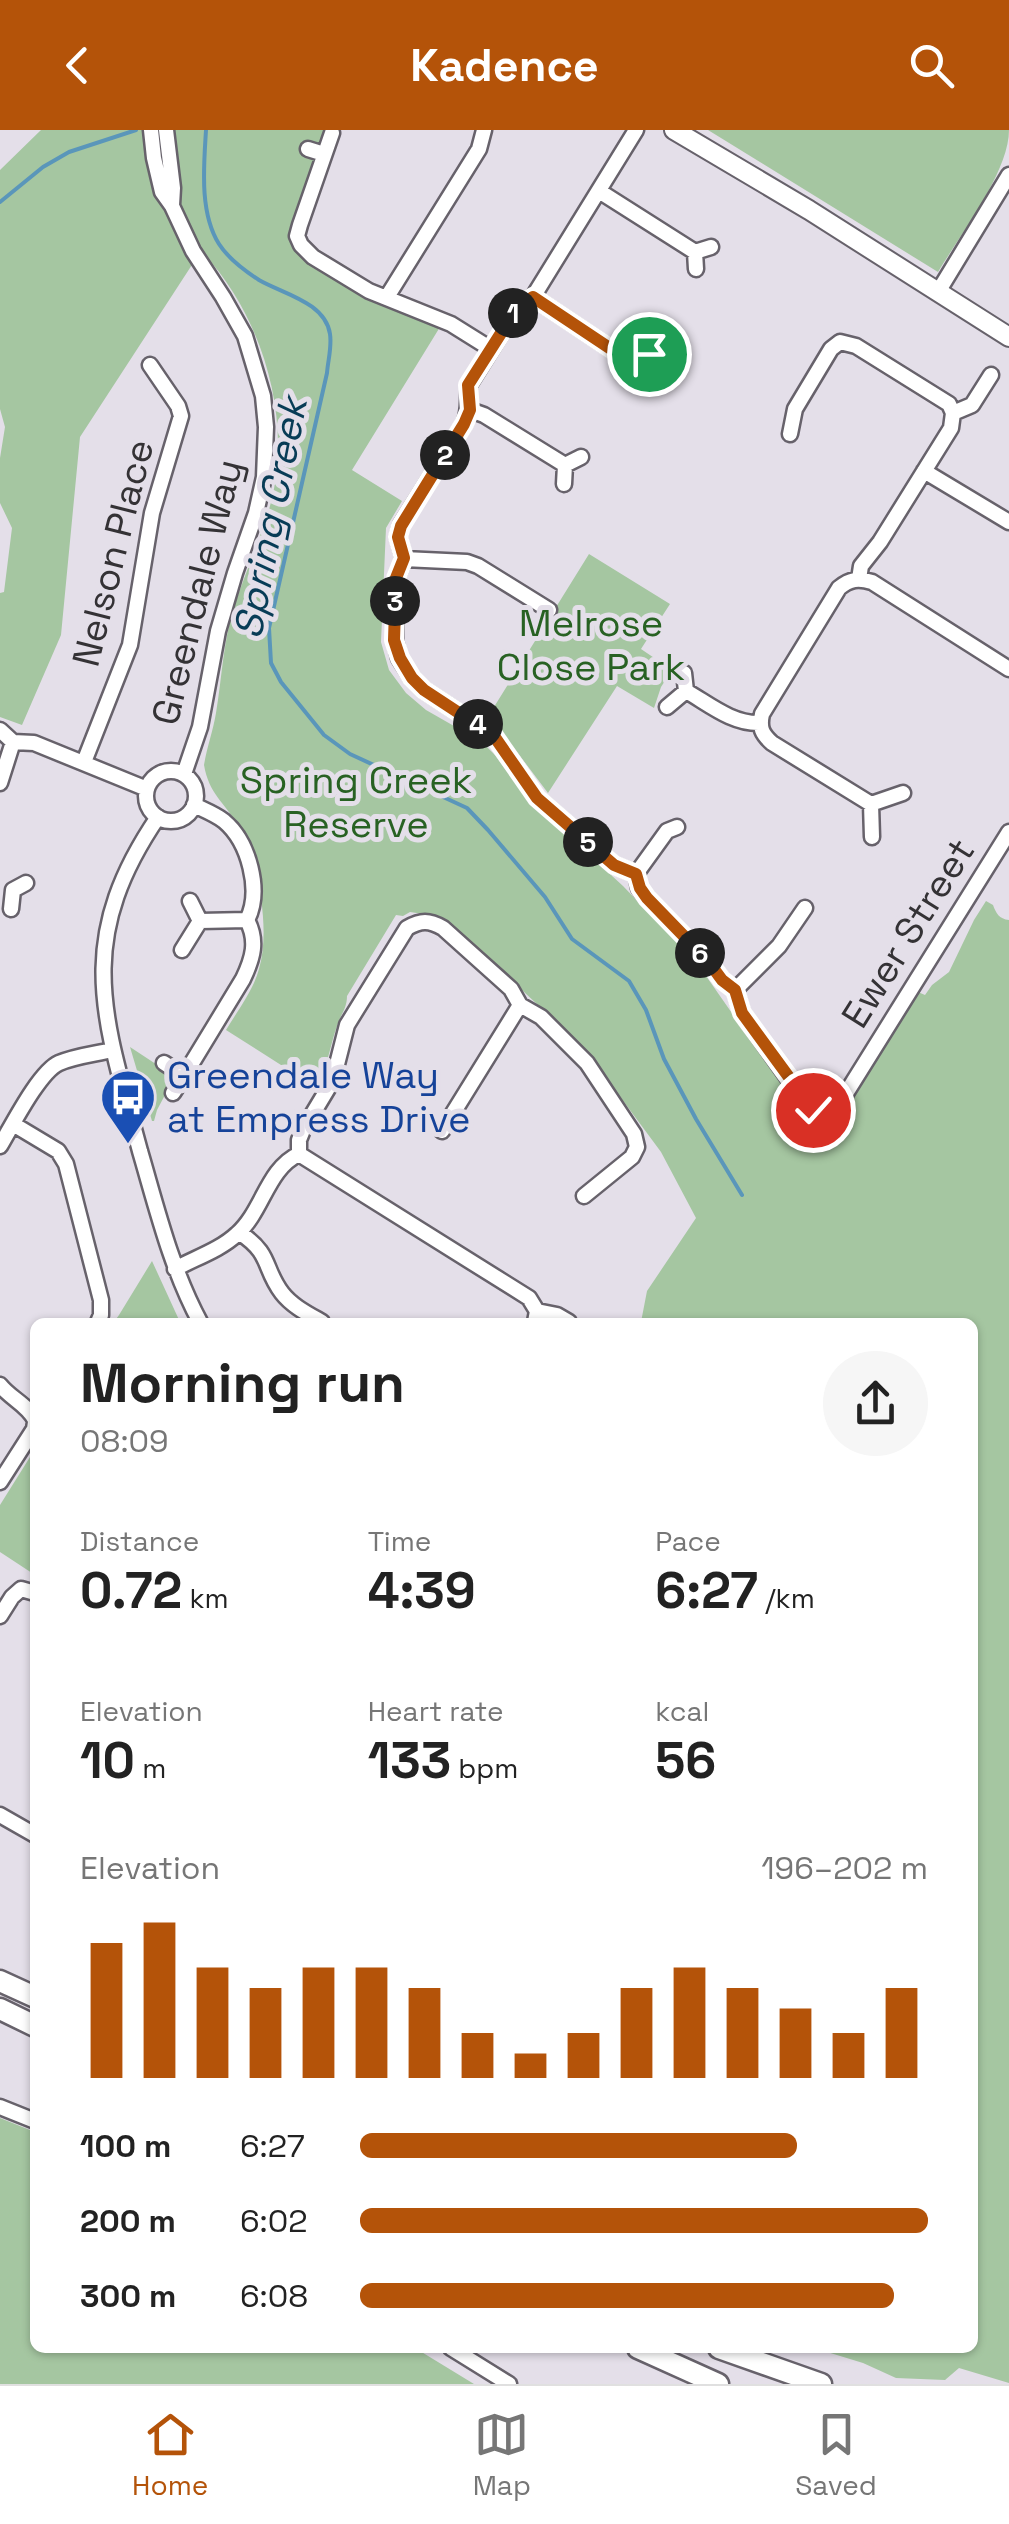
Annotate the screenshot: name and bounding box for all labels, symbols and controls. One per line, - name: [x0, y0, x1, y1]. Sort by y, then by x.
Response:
- text: Kadence: [410, 37, 599, 94]
- icon: back: [50, 38, 105, 93]
- icon: search: [904, 38, 959, 93]
- pin: 1: [488, 288, 538, 338]
- text: 1: [507, 295, 519, 331]
- pin: [607, 312, 692, 397]
- icon: arrive: [622, 327, 677, 382]
- water label: Spring Creek: [222, 389, 320, 643]
- pin: 2: [420, 430, 470, 480]
- street label: Nelson Place: [62, 434, 164, 672]
- text: 2: [437, 437, 453, 473]
- street label: Greendale Way: [141, 454, 253, 730]
- pin: 3: [370, 576, 420, 626]
- text: 3: [386, 583, 404, 619]
- park label: Melrose Close Park: [497, 599, 685, 691]
- pin: 4: [453, 699, 503, 749]
- text: 4: [469, 706, 487, 742]
- park label: Spring Creek Reserve: [240, 756, 472, 848]
- pin: 5: [563, 817, 613, 867]
- text: 5: [580, 824, 596, 860]
- street label: Ewer Street: [831, 829, 985, 1037]
- pin: 6: [675, 928, 725, 978]
- text: 6: [691, 935, 709, 971]
- place label: Greendale Way at Empress Drive: [167, 1051, 470, 1143]
- bus stop icon: Greendale Way at Empress Drive: [98, 1067, 158, 1146]
- pin: [771, 1068, 856, 1153]
- icon: check: [786, 1083, 841, 1138]
- text: Morning run: [80, 1348, 405, 1418]
- button: share: [823, 1351, 928, 1456]
- text: 08:09: [80, 1421, 169, 1461]
- text: Distance: [80, 1523, 199, 1559]
- text: Time: [368, 1523, 431, 1559]
- text: Pace: [655, 1523, 721, 1559]
- text: 0.72: [80, 1559, 182, 1623]
- text: 4:39: [368, 1559, 476, 1623]
- text: 6:27: [655, 1559, 758, 1623]
- text: km: [182, 1580, 229, 1616]
- text: /km: [758, 1580, 815, 1616]
- text: Elevation: [80, 1693, 203, 1729]
- text: Heart rate: [368, 1693, 504, 1729]
- text: kcal: [655, 1693, 709, 1729]
- text: 10: [80, 1729, 135, 1793]
- text: 133: [368, 1729, 451, 1793]
- text: 56: [655, 1729, 716, 1793]
- text: m: [135, 1750, 166, 1786]
- text: bpm: [451, 1750, 518, 1786]
- text: Elevation: [80, 1848, 220, 1888]
- text: 196–202 m: [761, 1848, 928, 1888]
- text: 100 m: [80, 2126, 171, 2166]
- text: 6:27: [240, 2126, 305, 2166]
- text: 200 m: [80, 2201, 176, 2241]
- text: 6:02: [240, 2201, 308, 2241]
- text: 300 m: [80, 2276, 176, 2316]
- text: 6:08: [240, 2276, 308, 2316]
- tab: Home: [132, 2407, 208, 2503]
- tab: Map: [473, 2407, 531, 2503]
- tab: Saved: [795, 2407, 877, 2503]

